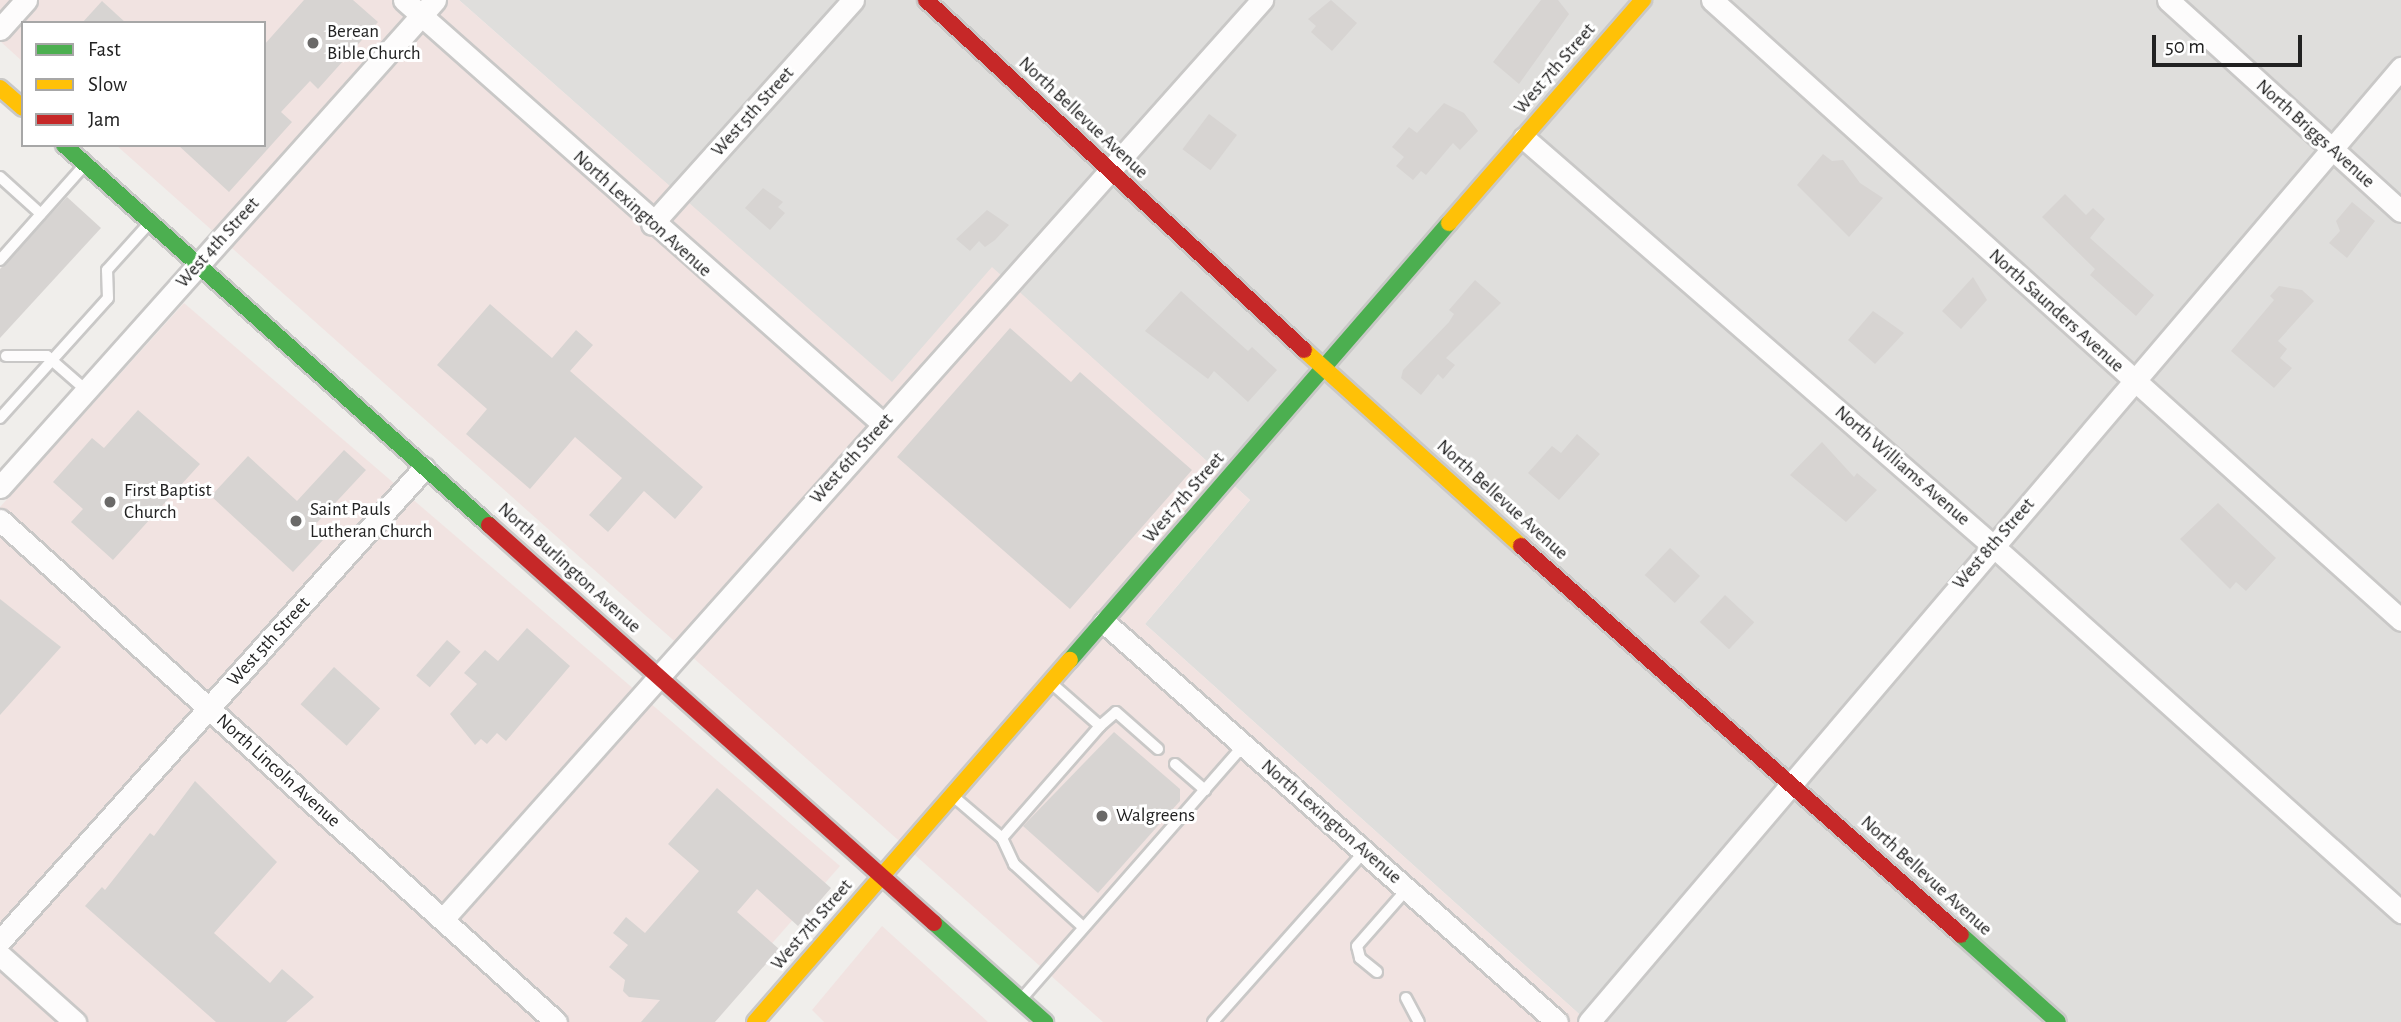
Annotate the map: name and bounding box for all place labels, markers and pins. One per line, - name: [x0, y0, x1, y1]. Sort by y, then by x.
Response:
- place label: Berean Bible Church: [327, 21, 421, 65]
- marker: Berean Bible Church: [305, 35, 321, 51]
- place label: First Baptist Church: [124, 480, 212, 524]
- marker: First Baptist Church: [102, 494, 118, 510]
- place label: Saint Pauls Lutheran Church: [310, 499, 432, 543]
- marker: Saint Pauls Lutheran Church: [288, 513, 304, 529]
- place label: Walgreens: [1116, 805, 1195, 827]
- marker: Walgreens: [1094, 808, 1110, 824]

